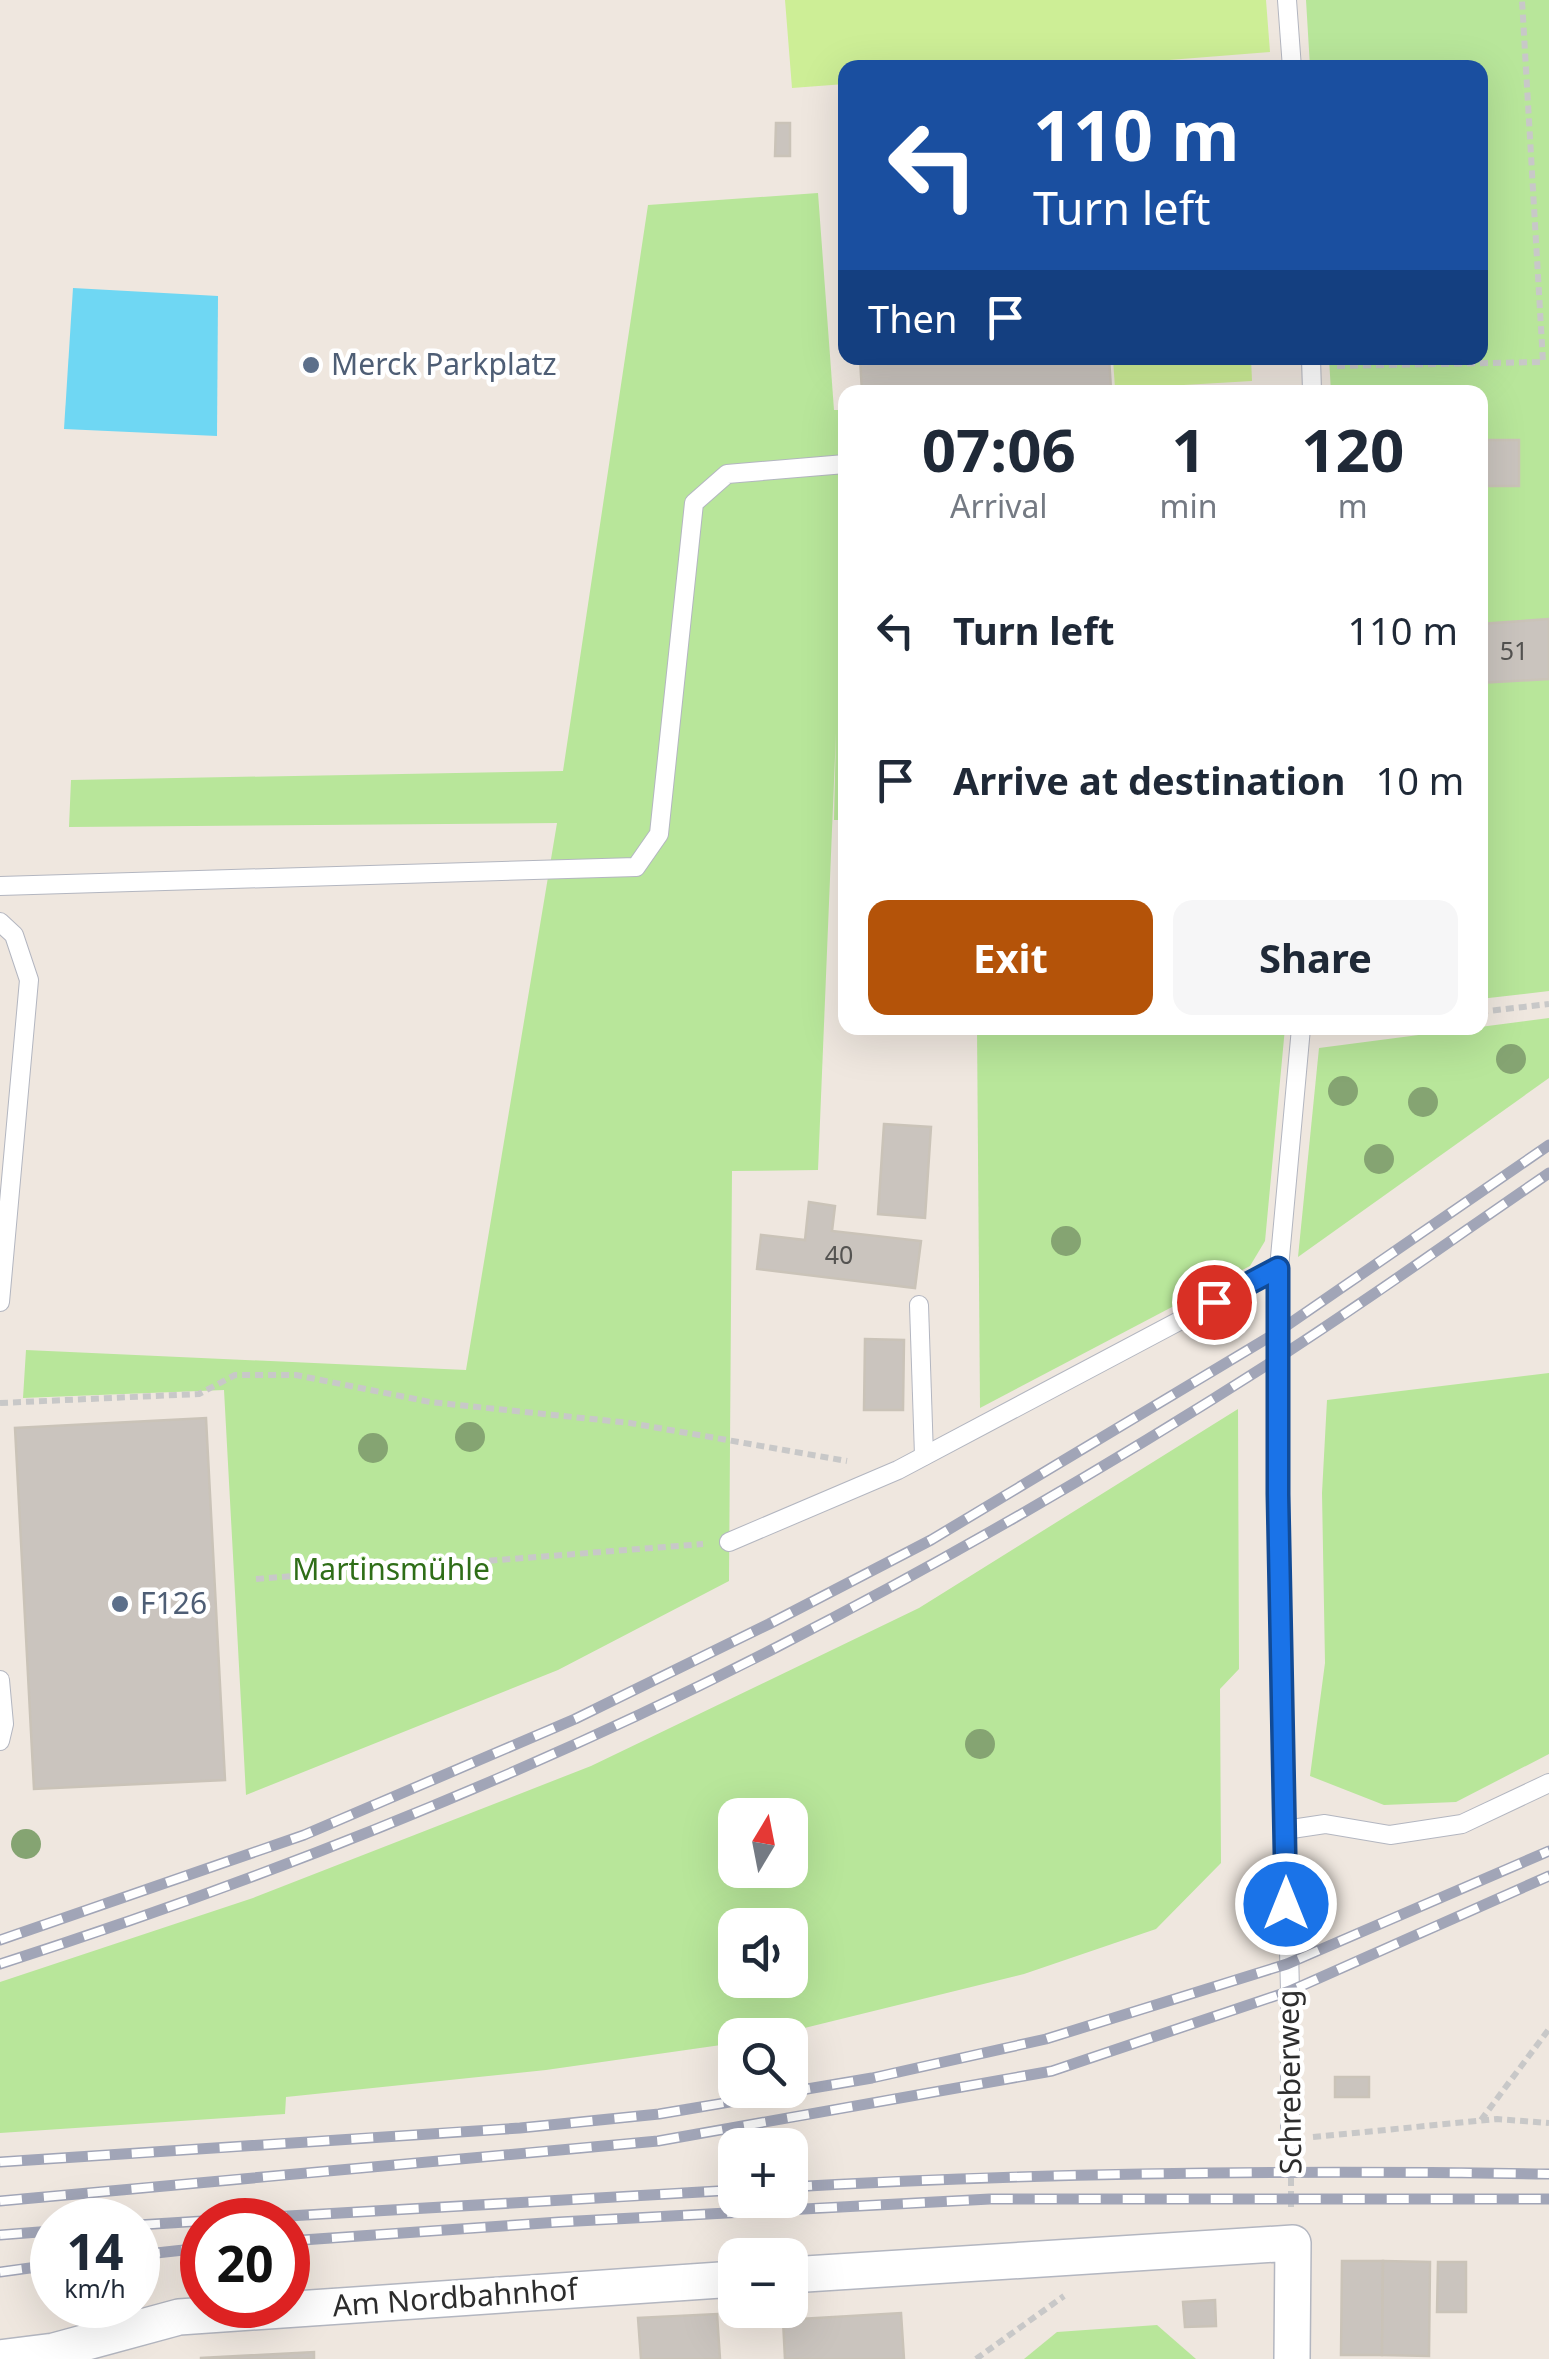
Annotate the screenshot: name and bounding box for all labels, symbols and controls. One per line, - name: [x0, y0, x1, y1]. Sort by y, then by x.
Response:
- text: 110 m: [1033, 86, 1240, 182]
- icon: left: [868, 100, 998, 230]
- text: Turn left: [1033, 177, 1210, 238]
- icon: arrive: [978, 290, 1033, 345]
- text: Then: [868, 292, 958, 344]
- place label: Merck Parkplatz: [331, 343, 556, 384]
- marker: Merck Parkplatz: [300, 354, 322, 376]
- text: 07:06: [922, 408, 1076, 490]
- text: 1: [1171, 408, 1206, 490]
- text: 120: [1301, 408, 1404, 490]
- text: Arrival: [950, 484, 1048, 527]
- text: min: [1160, 484, 1218, 527]
- text: m: [1338, 484, 1368, 527]
- icon: left: [868, 603, 923, 658]
- text: Turn left: [953, 604, 1115, 656]
- text: 110 m: [1347, 604, 1458, 656]
- house number: 51: [1500, 633, 1528, 667]
- icon: arrive: [868, 753, 923, 808]
- text: Arrive at destination: [953, 754, 1345, 806]
- text: 10 m: [1375, 754, 1464, 806]
- button: Exit: [868, 900, 1153, 1015]
- button: Share: [1173, 900, 1458, 1015]
- house number: 40: [825, 1237, 853, 1271]
- pin: [1172, 1260, 1257, 1345]
- icon: arrive: [1187, 1275, 1242, 1330]
- park label: Martinsmühle: [292, 1548, 490, 1589]
- place label: F126: [140, 1582, 207, 1623]
- marker: F126: [109, 1593, 131, 1615]
- north arrow: [718, 1798, 808, 1888]
- map controls: [718, 1798, 808, 2328]
- position arrow: [1234, 1852, 1338, 1956]
- button: sound: [718, 1908, 808, 1998]
- street label: Schreberweg: [1266, 1989, 1311, 2175]
- button: search: [718, 2018, 808, 2108]
- button: +: [718, 2128, 808, 2218]
- speed limit sign: 20: [180, 2198, 310, 2328]
- text: 14: [66, 2217, 124, 2285]
- button: −: [718, 2238, 808, 2328]
- street label: Am Nordbahnhof: [331, 2267, 580, 2326]
- text: km/h: [64, 2271, 126, 2305]

